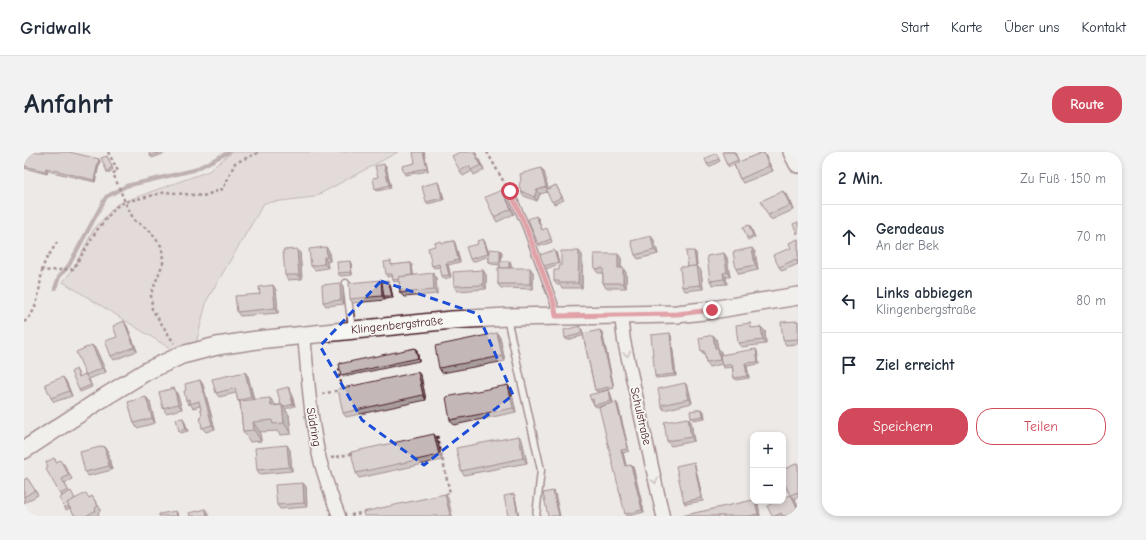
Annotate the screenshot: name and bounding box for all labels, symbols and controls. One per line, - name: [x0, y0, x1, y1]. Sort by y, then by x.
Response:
- text: Gridwalk: [20, 17, 91, 39]
- text: Start: [901, 19, 929, 36]
- text: Karte: [951, 19, 982, 36]
- text: Über uns: [1004, 19, 1059, 36]
- text: Kontakt: [1081, 19, 1126, 36]
- button: Route: [1052, 86, 1122, 123]
- text: Anfahrt: [24, 88, 113, 120]
- text: 2 Min.: [838, 169, 883, 188]
- text: Zu Fuß · 150 m: [1020, 171, 1106, 186]
- route start: [501, 182, 519, 200]
- text: Geradeaus: [876, 220, 944, 238]
- icon: ahead: [838, 226, 860, 248]
- text: 70 m: [1077, 229, 1106, 244]
- text: An der Bek: [876, 238, 939, 253]
- text: Links abbiegen: [876, 284, 973, 302]
- icon: left: [838, 290, 860, 312]
- text: 80 m: [1076, 293, 1106, 308]
- route end: [703, 301, 721, 319]
- text: Klingenbergstraße: [876, 302, 976, 317]
- street label: Klingenbergstraße: [350, 313, 444, 337]
- one-way arrow: [622, 351, 630, 357]
- icon: arrive: [838, 354, 860, 376]
- text: Ziel erreicht: [876, 356, 954, 374]
- street label: Schulstraße: [628, 386, 654, 446]
- street label: Südring: [304, 406, 324, 448]
- button: Speichern: [838, 408, 968, 445]
- button: Teilen: [976, 408, 1106, 445]
- map controls: [750, 432, 786, 504]
- button: +: [750, 432, 786, 468]
- button: −: [750, 468, 786, 504]
- one-way arrow: [651, 478, 659, 484]

